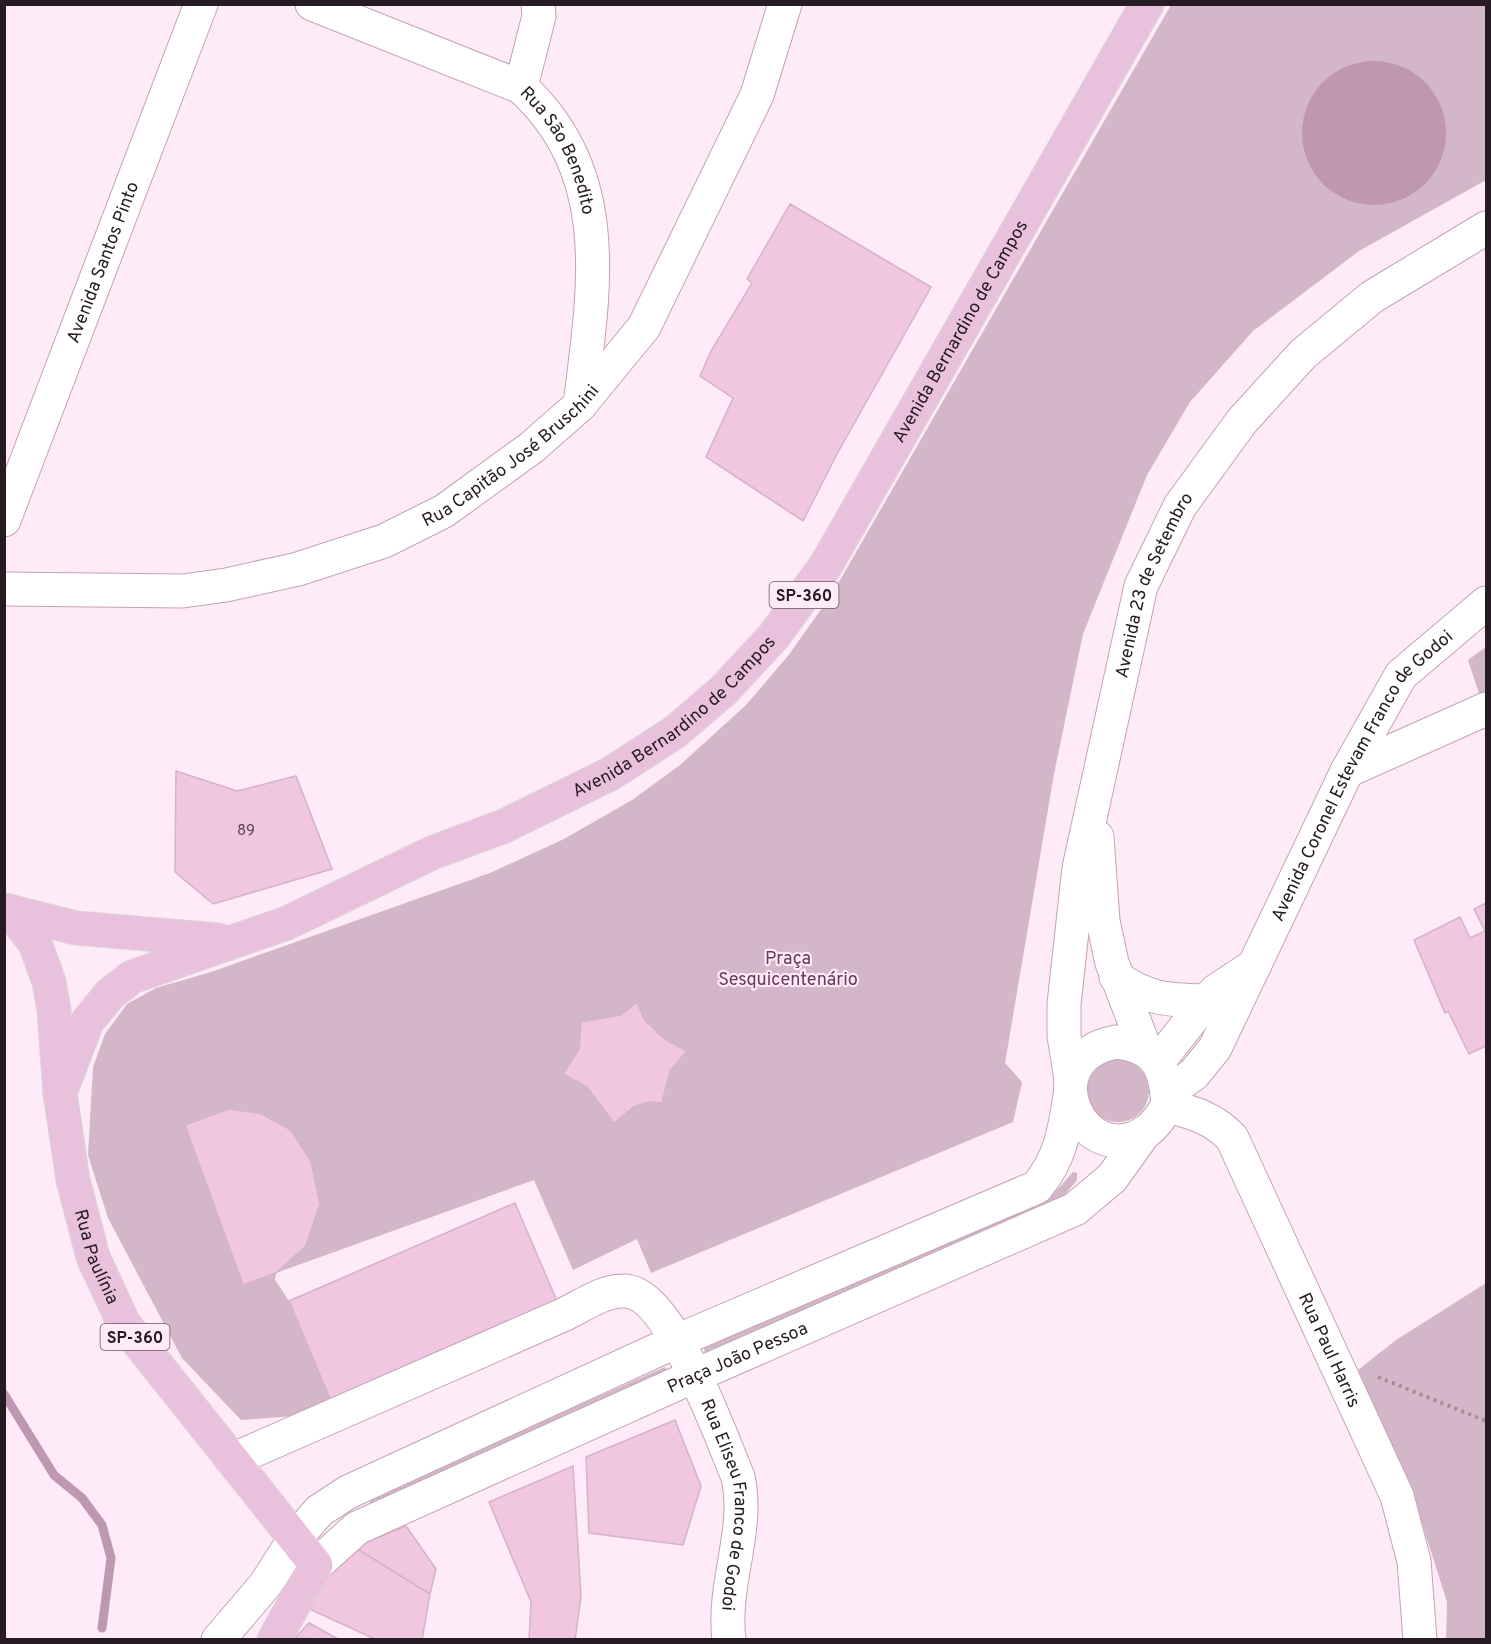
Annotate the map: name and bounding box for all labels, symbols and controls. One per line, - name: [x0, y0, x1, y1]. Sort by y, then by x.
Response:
- street label: Rua São Benedito: [514, 82, 599, 217]
- street label: Avenida Santos Pinto: [63, 179, 145, 347]
- street label: Avenida Bernardino de Campos: [888, 216, 1034, 448]
- street label: Rua Capitão José Bruschini: [419, 381, 605, 533]
- street label: Avenida 23 de Setembro: [1111, 488, 1199, 680]
- road number: SP-360: [770, 582, 838, 608]
- street label: Avenida Coronel Estevam Franco de Godoi: [1267, 626, 1458, 926]
- street label: Avenida Bernardino de Campos: [569, 631, 781, 804]
- house number: 89: [237, 822, 255, 841]
- park label: Praça Sesquicentenário: [718, 948, 858, 992]
- street label: Rua Paulínia: [68, 1207, 123, 1308]
- street label: Rua Paul Harris: [1292, 1289, 1365, 1412]
- street label: Praça João Pessoa: [664, 1318, 812, 1400]
- road number: SP-360: [100, 1324, 170, 1350]
- street label: Rua Eliseu Franco de Godoi: [694, 1396, 751, 1612]

